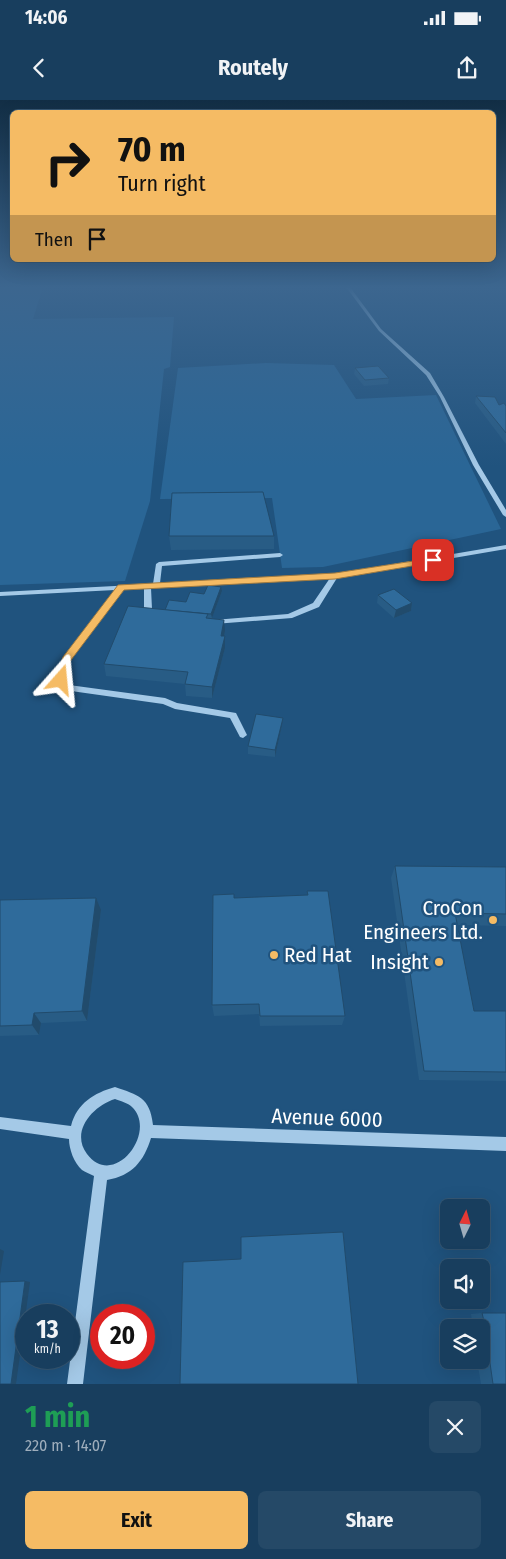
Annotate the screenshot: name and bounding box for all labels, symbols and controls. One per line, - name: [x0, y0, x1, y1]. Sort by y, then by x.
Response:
- text: 14:06: [25, 6, 67, 29]
- icon: back: [25, 54, 53, 82]
- text: Routely: [218, 54, 288, 81]
- icon: share: [453, 54, 481, 82]
- text: 70 m: [118, 128, 186, 170]
- icon: right: [35, 130, 100, 195]
- text: Turn right: [118, 170, 206, 197]
- icon: arrive: [83, 225, 111, 253]
- text: Then: [35, 228, 73, 251]
- pin: [412, 539, 454, 581]
- icon: arrive: [419, 546, 447, 574]
- position arrow: [34, 653, 86, 705]
- place label: CroCon Engineers Ltd.: [363, 895, 483, 945]
- marker: CroCon Engineers Ltd.: [487, 914, 499, 926]
- place label: Red Hat: [284, 942, 352, 968]
- marker: Red Hat: [268, 949, 280, 961]
- place label: Insight: [370, 949, 429, 975]
- marker: Insight: [433, 956, 445, 968]
- street label: Avenue 6000: [271, 1103, 383, 1133]
- north arrow: [440, 1199, 490, 1249]
- map controls: [440, 1199, 490, 1369]
- button: sound: [440, 1259, 490, 1309]
- speed limit sign: 20: [90, 1304, 155, 1369]
- text: 13: [36, 1315, 59, 1345]
- button: layers: [440, 1319, 490, 1369]
- text: km/h: [34, 1342, 61, 1356]
- text: 1 min: [25, 1399, 90, 1435]
- button: close: [429, 1401, 481, 1453]
- text: 220 m · 14:07: [25, 1436, 106, 1455]
- button: Exit: [25, 1491, 248, 1549]
- button: Share: [258, 1491, 481, 1549]

